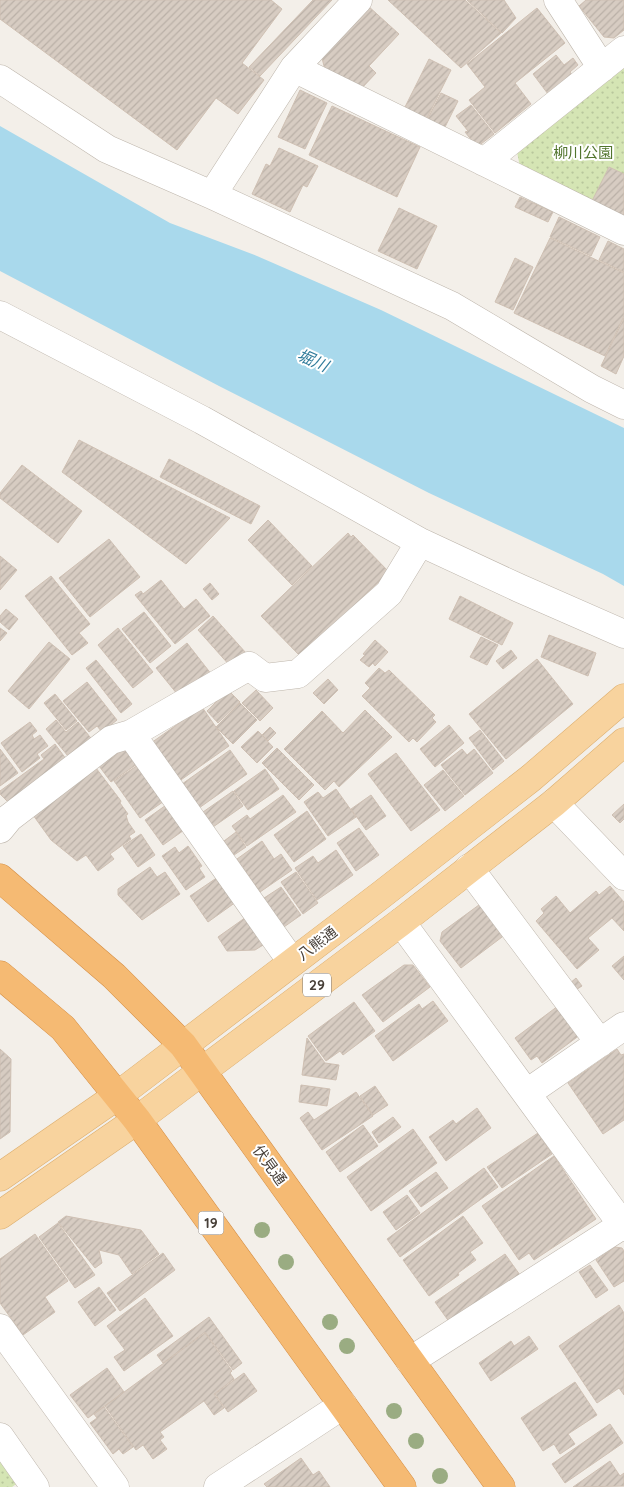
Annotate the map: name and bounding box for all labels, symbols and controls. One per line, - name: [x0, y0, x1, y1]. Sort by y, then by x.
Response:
- park label: 柳川公園: [553, 143, 613, 162]
- water label: 堀川: [294, 344, 334, 376]
- street label: 八熊通: [293, 922, 341, 964]
- road number: 29: [303, 974, 331, 996]
- street label: 伏見通: [249, 1141, 291, 1189]
- road number: 19: [198, 1212, 224, 1234]

